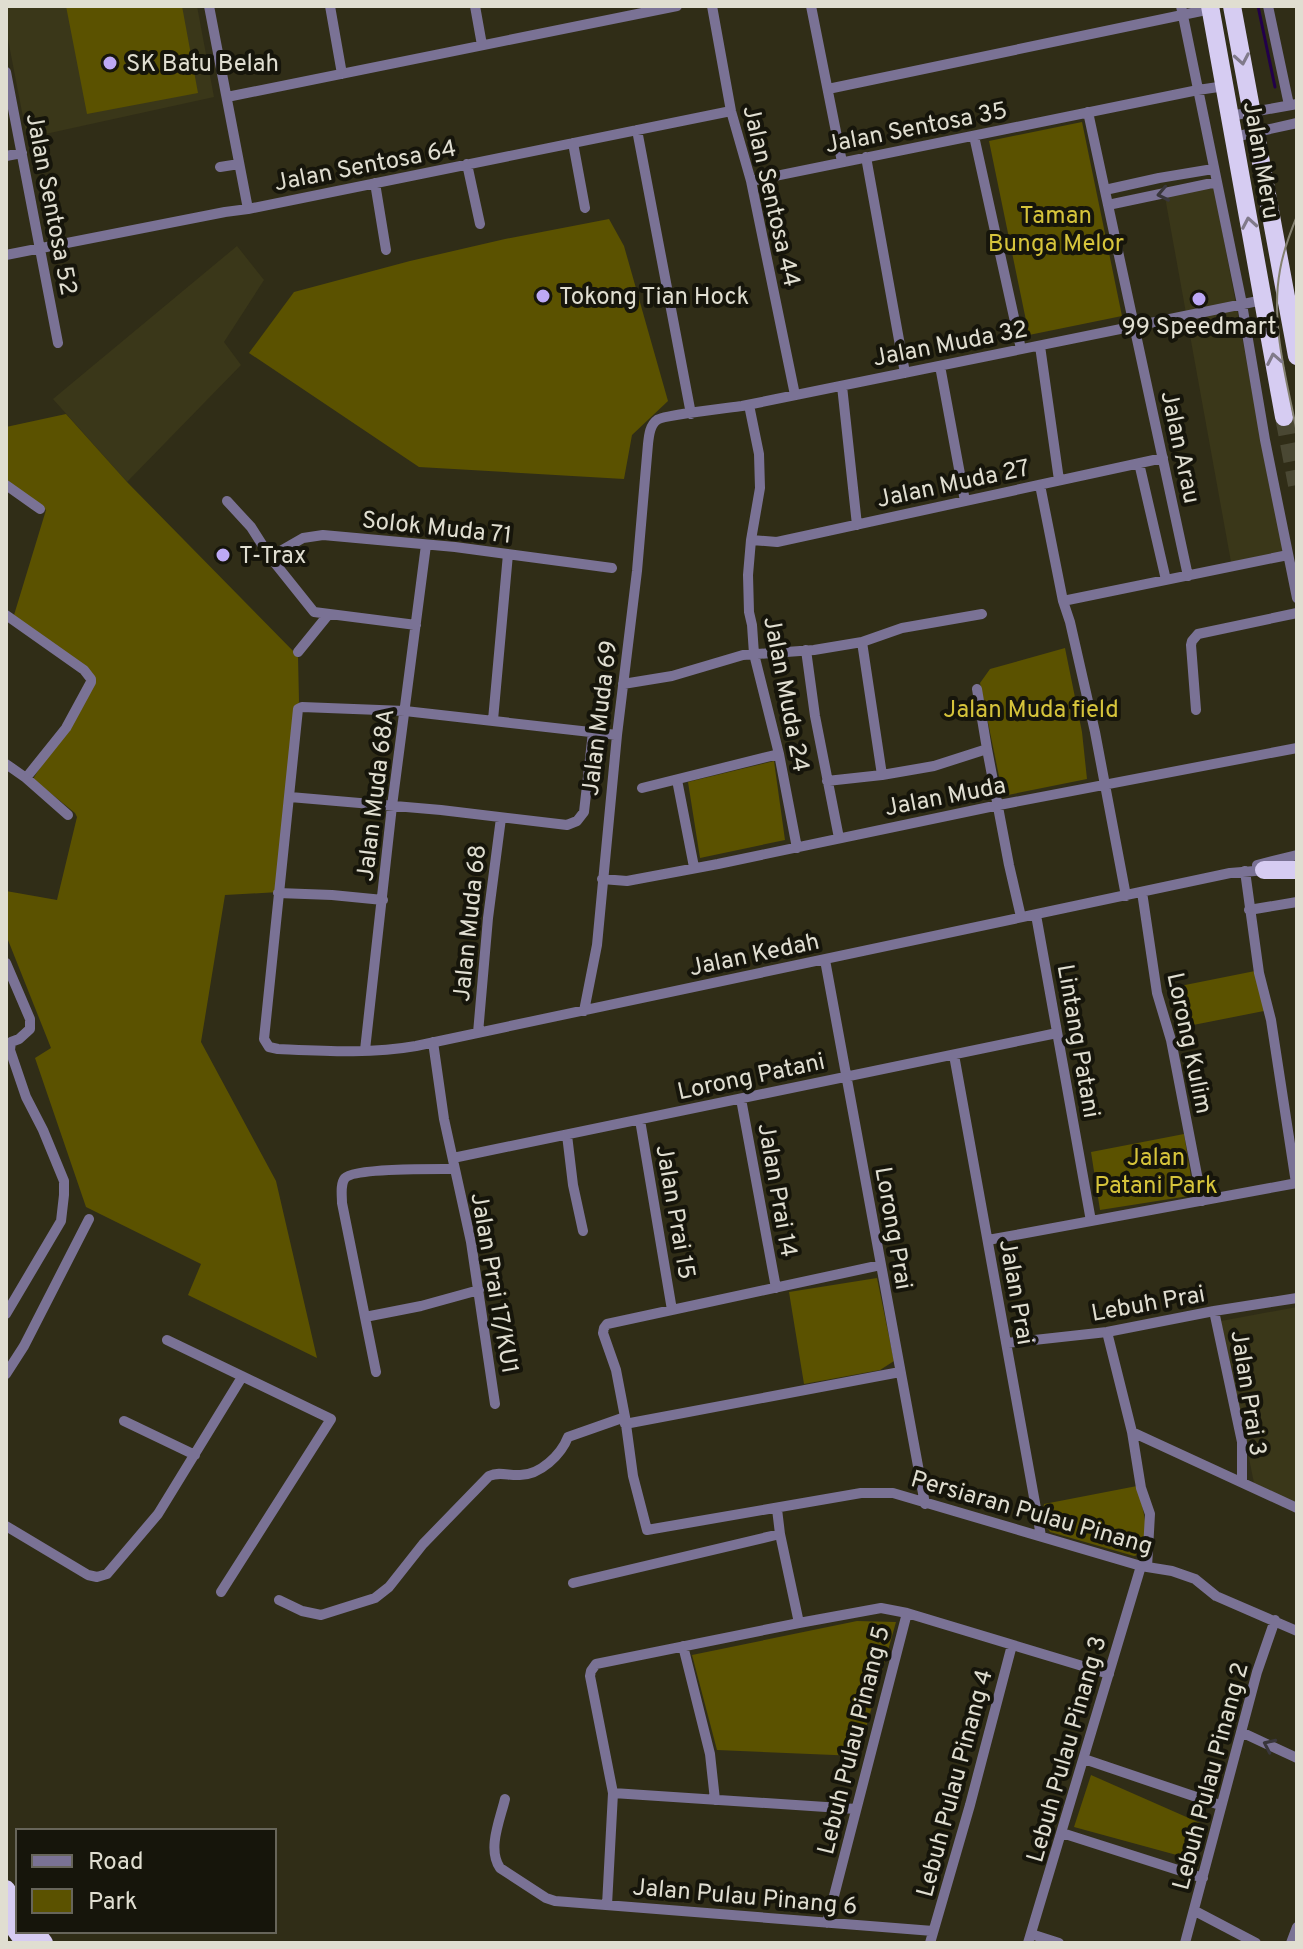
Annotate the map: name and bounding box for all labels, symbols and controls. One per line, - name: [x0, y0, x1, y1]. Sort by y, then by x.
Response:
- place label: SK Batu Belah: [126, 50, 279, 80]
- one-way arrow: [1233, 52, 1250, 66]
- marker: SK Batu Belah: [101, 54, 119, 72]
- street label: Jalan Sentosa 35: [823, 97, 1010, 161]
- street label: Jalan Meru: [1235, 99, 1285, 222]
- street label: Jalan Sentosa 44: [735, 103, 806, 290]
- street label: Jalan Sentosa 52: [18, 111, 82, 298]
- street label: Jalan Sentosa 64: [272, 135, 459, 199]
- one-way arrow: [1156, 184, 1169, 201]
- park label: Taman Bunga Melor: [988, 202, 1124, 260]
- one-way arrow: [1241, 217, 1258, 230]
- place label: Tokong Tian Hock: [559, 283, 749, 313]
- marker: Tokong Tian Hock: [534, 287, 552, 305]
- marker: 99 Speedmart: [1190, 290, 1208, 308]
- place label: 99 Speedmart: [1122, 313, 1276, 343]
- street label: Jalan Muda 32: [870, 315, 1030, 375]
- one-way arrow: [1266, 352, 1283, 365]
- street label: Jalan Arau: [1152, 388, 1206, 507]
- street label: Jalan Muda 27: [874, 454, 1033, 516]
- street label: Solok Muda 71: [360, 506, 513, 552]
- place label: T-Trax: [239, 542, 306, 572]
- marker: T-Trax: [214, 546, 232, 564]
- street label: Jalan Muda 24: [755, 614, 815, 775]
- street label: Jalan Muda 69: [577, 639, 625, 798]
- park label: Jalan Muda field: [943, 696, 1119, 726]
- street label: Jalan Muda 68A: [352, 707, 402, 883]
- street label: Jalan Muda: [882, 772, 1009, 824]
- street label: Jalan Muda 68: [448, 843, 494, 1003]
- street label: Jalan Kedah: [687, 928, 822, 984]
- street label: Lintang Patani: [1049, 962, 1105, 1121]
- street label: Lorong Kulim: [1158, 970, 1218, 1117]
- street label: Lorong Patani: [675, 1048, 828, 1108]
- street label: Jalan Prai 14: [749, 1121, 803, 1260]
- street label: Jalan Prai 15: [647, 1143, 701, 1282]
- park label: Jalan Patani Park: [1094, 1144, 1218, 1202]
- street label: Lorong Prai: [866, 1164, 918, 1292]
- street label: Jalan Prai 17/KU1: [462, 1190, 524, 1376]
- street label: Jalan Prai: [991, 1237, 1039, 1348]
- street label: Lebuh Prai: [1089, 1280, 1208, 1330]
- street label: Jalan Prai 3: [1222, 1328, 1272, 1458]
- street label: Persiaran Pulau Pinang: [907, 1465, 1156, 1563]
- street label: Lebuh Pulau Pinang 5: [812, 1623, 898, 1858]
- street label: Lebuh Pulau Pinang 3: [1021, 1633, 1115, 1866]
- street label: Lebuh Pulau Pinang 2: [1167, 1659, 1257, 1894]
- street label: Lebuh Pulau Pinang 4: [911, 1666, 1001, 1901]
- one-way arrow: [1263, 1739, 1278, 1755]
- legend: [16, 1829, 276, 1933]
- text: Road: [88, 1848, 144, 1878]
- street label: Jalan Pulau Pinang 6: [631, 1873, 858, 1923]
- text: Park: [88, 1888, 138, 1918]

